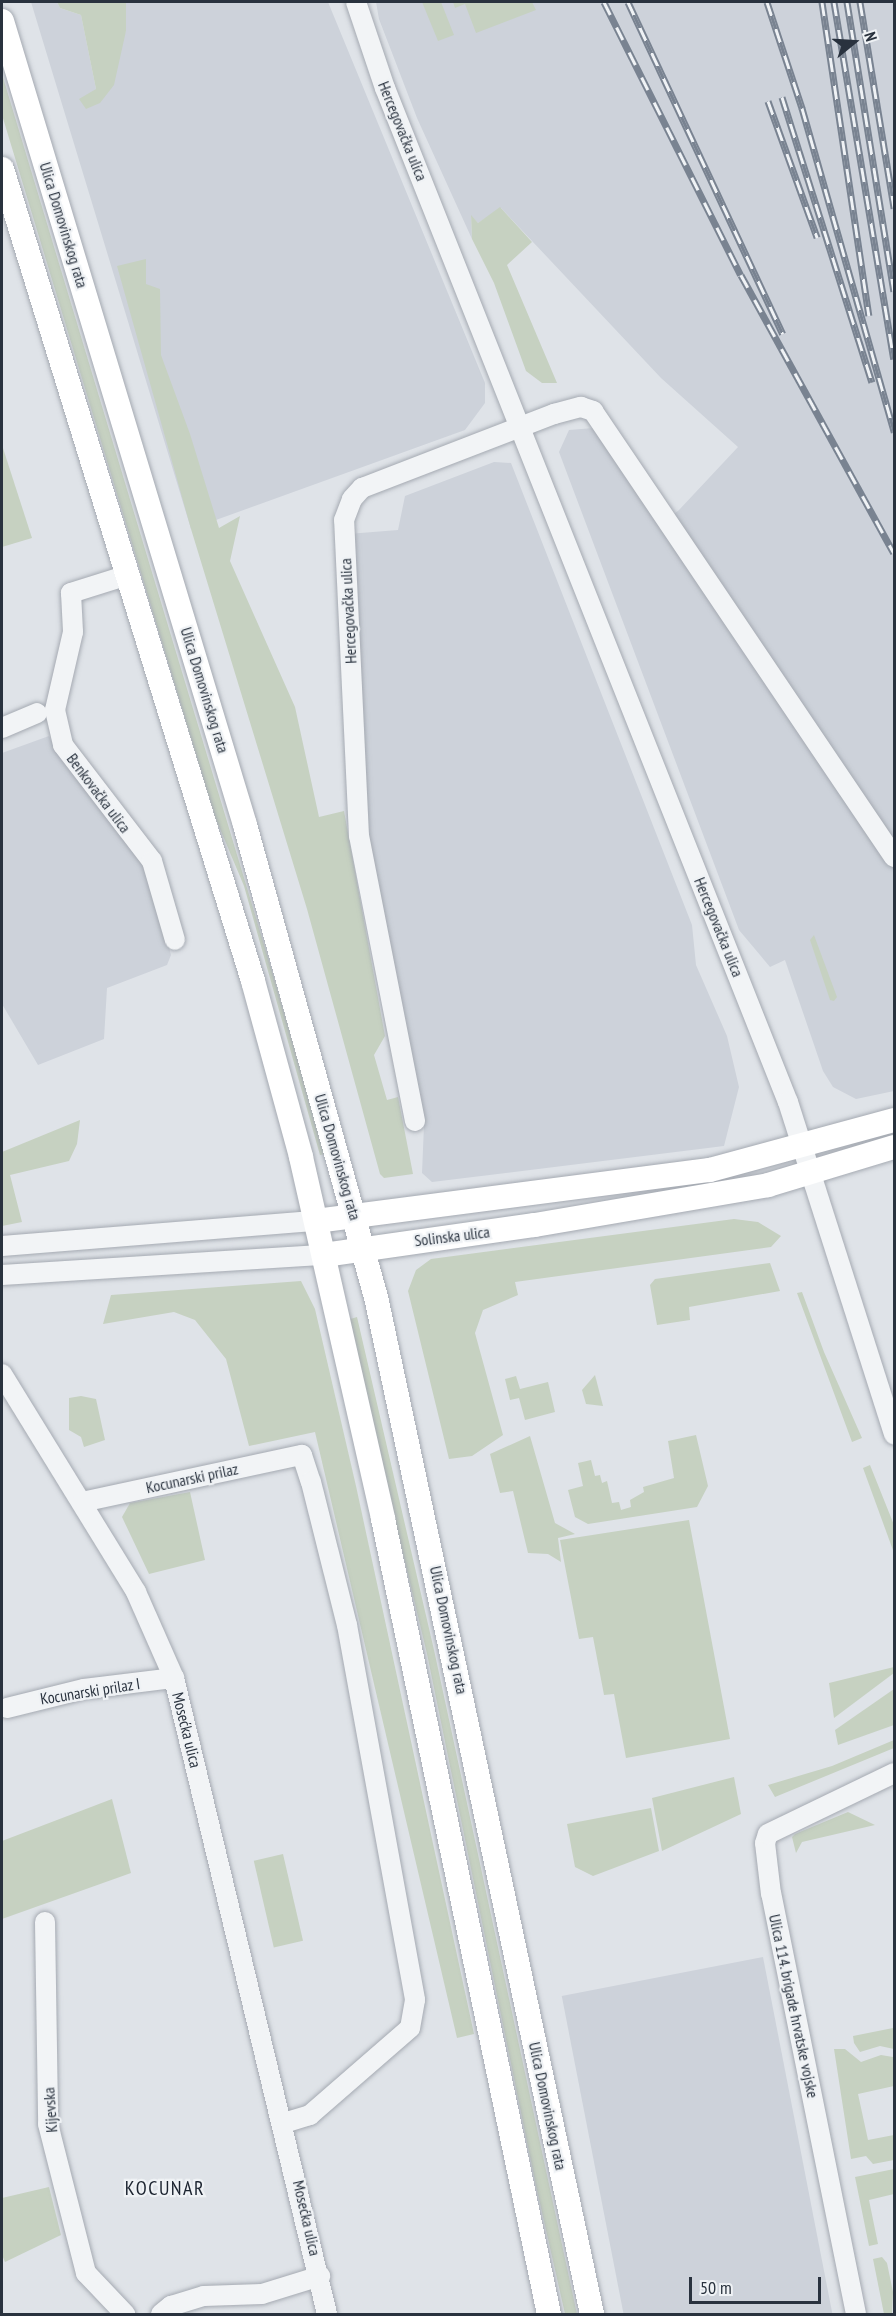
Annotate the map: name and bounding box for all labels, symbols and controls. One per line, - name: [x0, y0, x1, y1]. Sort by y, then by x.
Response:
- north arrow: [824, 12, 884, 72]
- text: N: [860, 29, 882, 44]
- street label: Hercegovačka ulica: [374, 78, 432, 184]
- street label: Ulica Domovinskog rata: [36, 160, 92, 290]
- street label: Hercegovačka ulica: [336, 558, 360, 664]
- street label: Ulica Domovinskog rata: [177, 625, 233, 755]
- street label: Benkovačka ulica: [63, 749, 135, 837]
- street label: Hercegovačka ulica: [690, 874, 748, 980]
- street label: Ulica Domovinskog rata: [311, 1092, 365, 1222]
- street label: Solinska ulica: [413, 1222, 491, 1250]
- street label: Kocunarski prilaz: [144, 1459, 240, 1497]
- street label: Ulica Domovinskog rata: [426, 1564, 472, 1696]
- street label: Kocunarski prilaz I: [39, 1674, 141, 1708]
- street label: Mosećka ulica: [168, 1690, 206, 1770]
- street label: Ulica 114. brigade hrvatske vojske: [765, 1912, 823, 2100]
- street label: Ulica Domovinskog rata: [525, 2040, 571, 2172]
- street label: Kijevska: [39, 2087, 61, 2133]
- district label: KOCUNAR: [125, 2176, 205, 2200]
- street label: Mosećka ulica: [289, 2178, 325, 2258]
- scale bar: [692, 2265, 824, 2303]
- text: 50 m: [700, 2276, 732, 2299]

